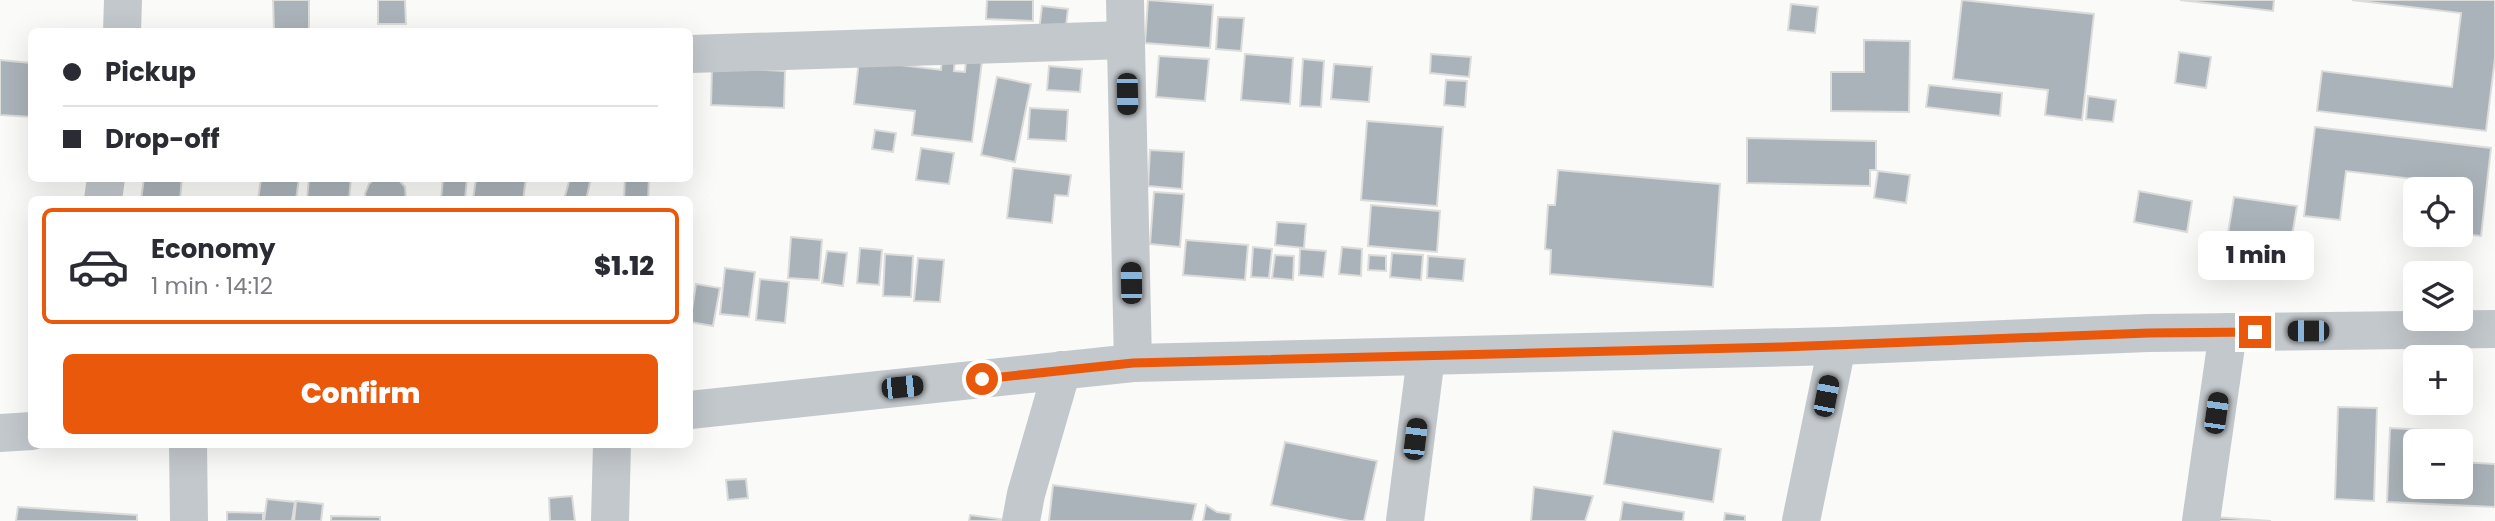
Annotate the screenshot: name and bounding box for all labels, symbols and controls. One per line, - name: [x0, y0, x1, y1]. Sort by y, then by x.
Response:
- text: Pickup: [105, 54, 196, 90]
- car: [1117, 73, 1138, 115]
- text: Drop-off: [105, 121, 220, 157]
- map controls: [2403, 177, 2473, 499]
- button: locate: [2403, 177, 2473, 247]
- callout: 1 min: [2197, 230, 2313, 280]
- text: Economy: [151, 231, 275, 267]
- icon: car: [67, 235, 130, 298]
- text: 1 min: [2226, 239, 2286, 271]
- text: $1.12: [594, 248, 654, 284]
- button: layers: [2403, 261, 2473, 331]
- car: [1121, 262, 1142, 304]
- text: 1 min · 14:12: [151, 270, 273, 302]
- route end: [2239, 316, 2271, 348]
- car: [2288, 321, 2330, 342]
- button: +: [2403, 345, 2473, 415]
- button: Confirm: [63, 354, 658, 434]
- route start: [966, 363, 998, 395]
- car: [1812, 373, 1841, 419]
- car: [881, 374, 924, 400]
- car: [2203, 391, 2230, 435]
- car: [1403, 417, 1428, 461]
- button: −: [2403, 429, 2473, 499]

